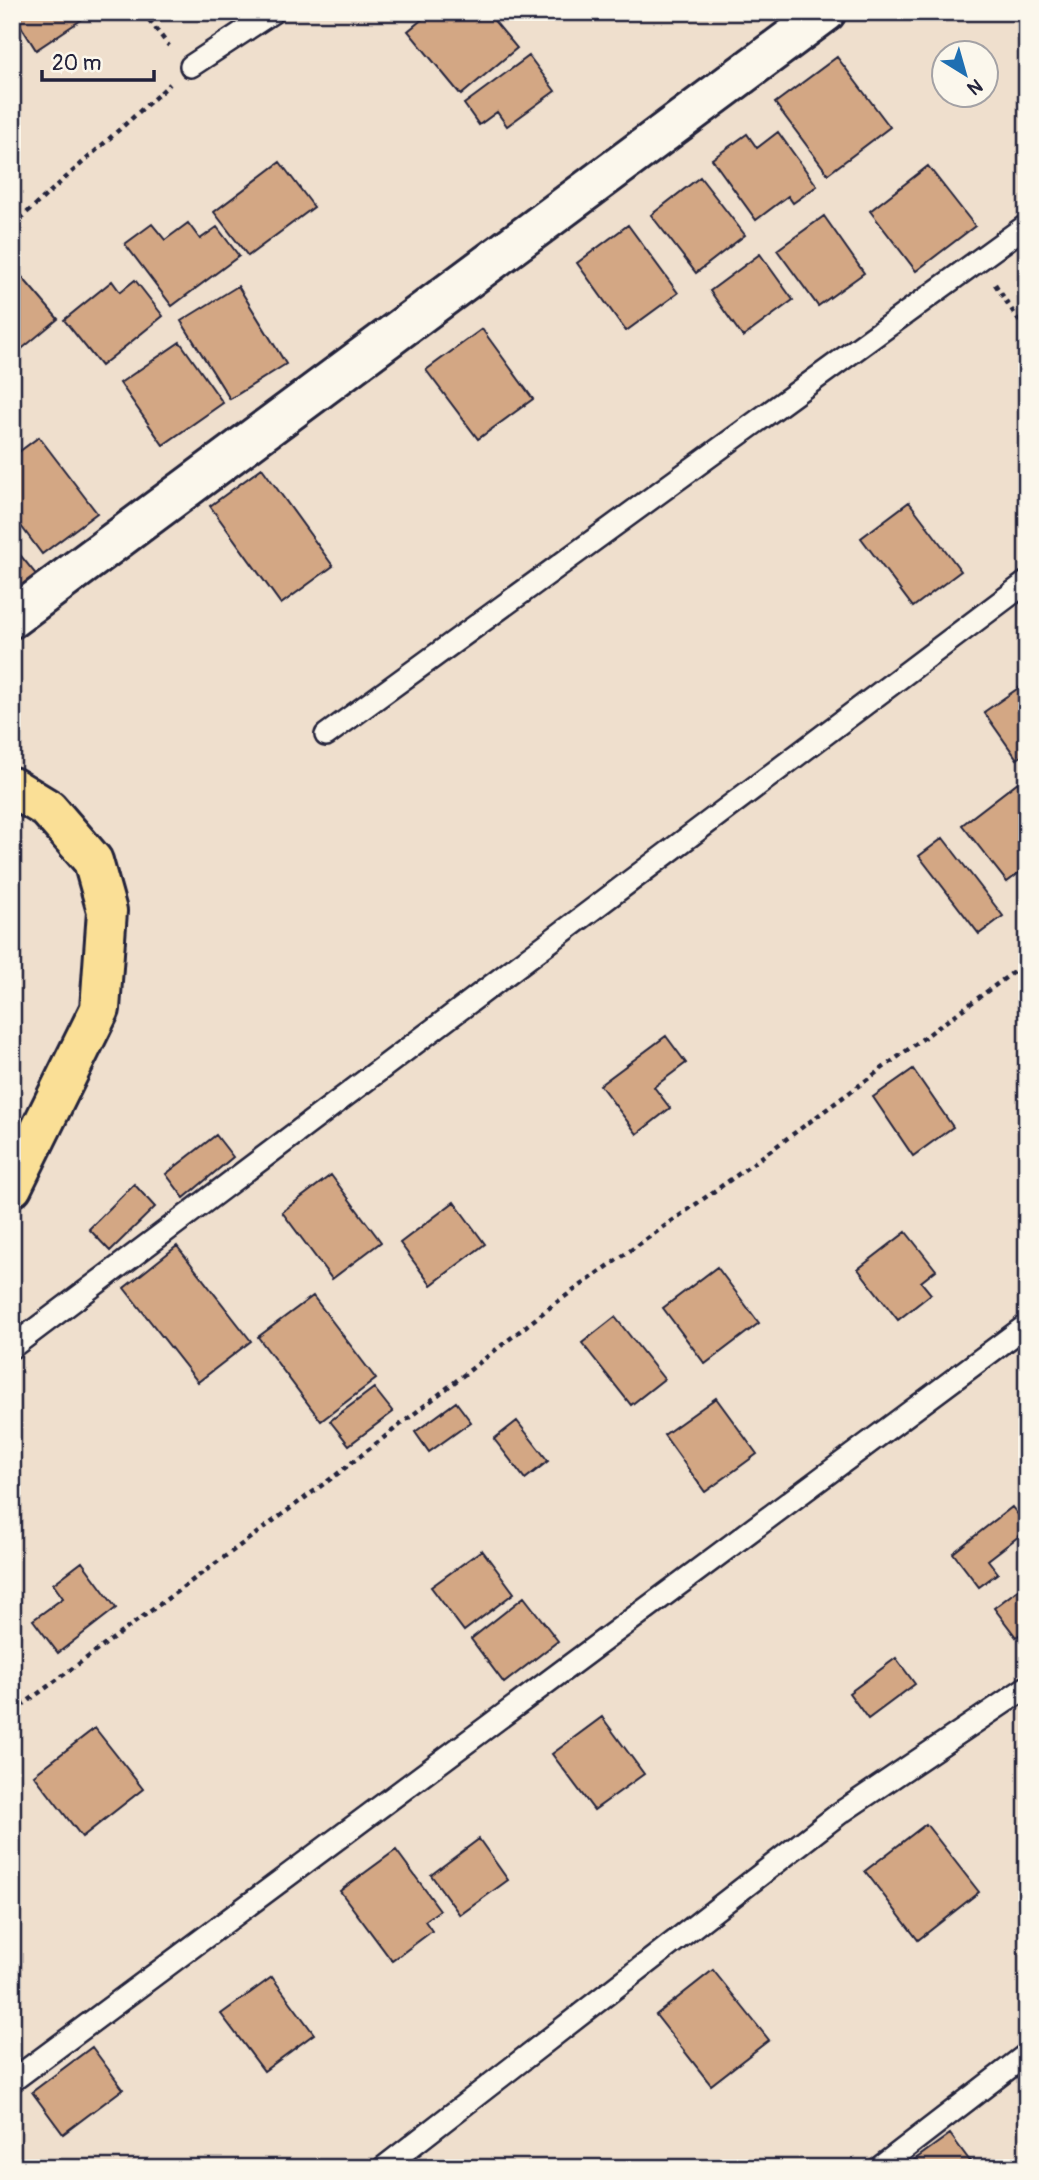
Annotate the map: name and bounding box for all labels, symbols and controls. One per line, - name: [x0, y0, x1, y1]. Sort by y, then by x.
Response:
- scale bar: [42, 38, 154, 82]
- north arrow: [930, 38, 1000, 108]
- text: 20 m: [52, 50, 101, 77]
- text: N: [962, 73, 987, 100]

